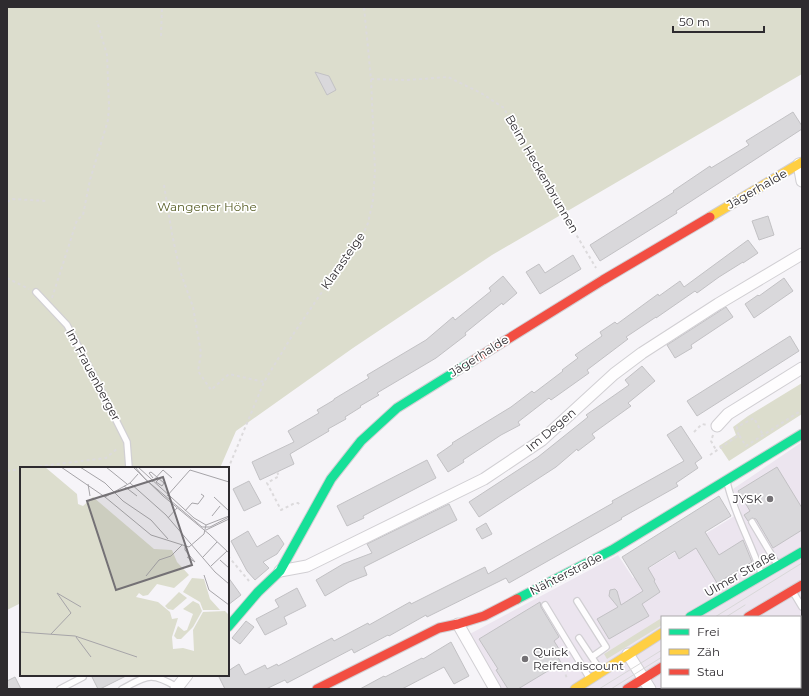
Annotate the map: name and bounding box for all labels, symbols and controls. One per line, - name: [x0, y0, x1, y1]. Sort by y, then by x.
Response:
- scale bar: [673, 8, 764, 34]
- text: 50 m: [679, 14, 710, 29]
- street label: Beim Heckenbrunnen: [502, 112, 582, 236]
- street label: Jägerhalde: [723, 165, 790, 212]
- park label: Wangener Höhe: [157, 199, 257, 214]
- street label: Klarasteige: [317, 229, 368, 292]
- street label: Im Frauenberger: [63, 326, 124, 424]
- street label: Jägerhalde: [445, 331, 511, 380]
- street label: Im Degen: [523, 405, 579, 455]
- inset map: [20, 467, 229, 676]
- place label: JYSK: [732, 491, 762, 506]
- marker: JYSK: [765, 494, 775, 504]
- street label: Ulmer Straße: [702, 547, 778, 600]
- street label: Nähterstraße: [527, 549, 604, 598]
- legend: [661, 616, 801, 688]
- text: Frei: [697, 624, 720, 639]
- place label: Quick Reifendiscount: [533, 644, 624, 673]
- text: Zäh: [697, 644, 720, 659]
- marker: Quick Reifendiscount: [520, 654, 530, 664]
- text: Stau: [697, 664, 724, 679]

